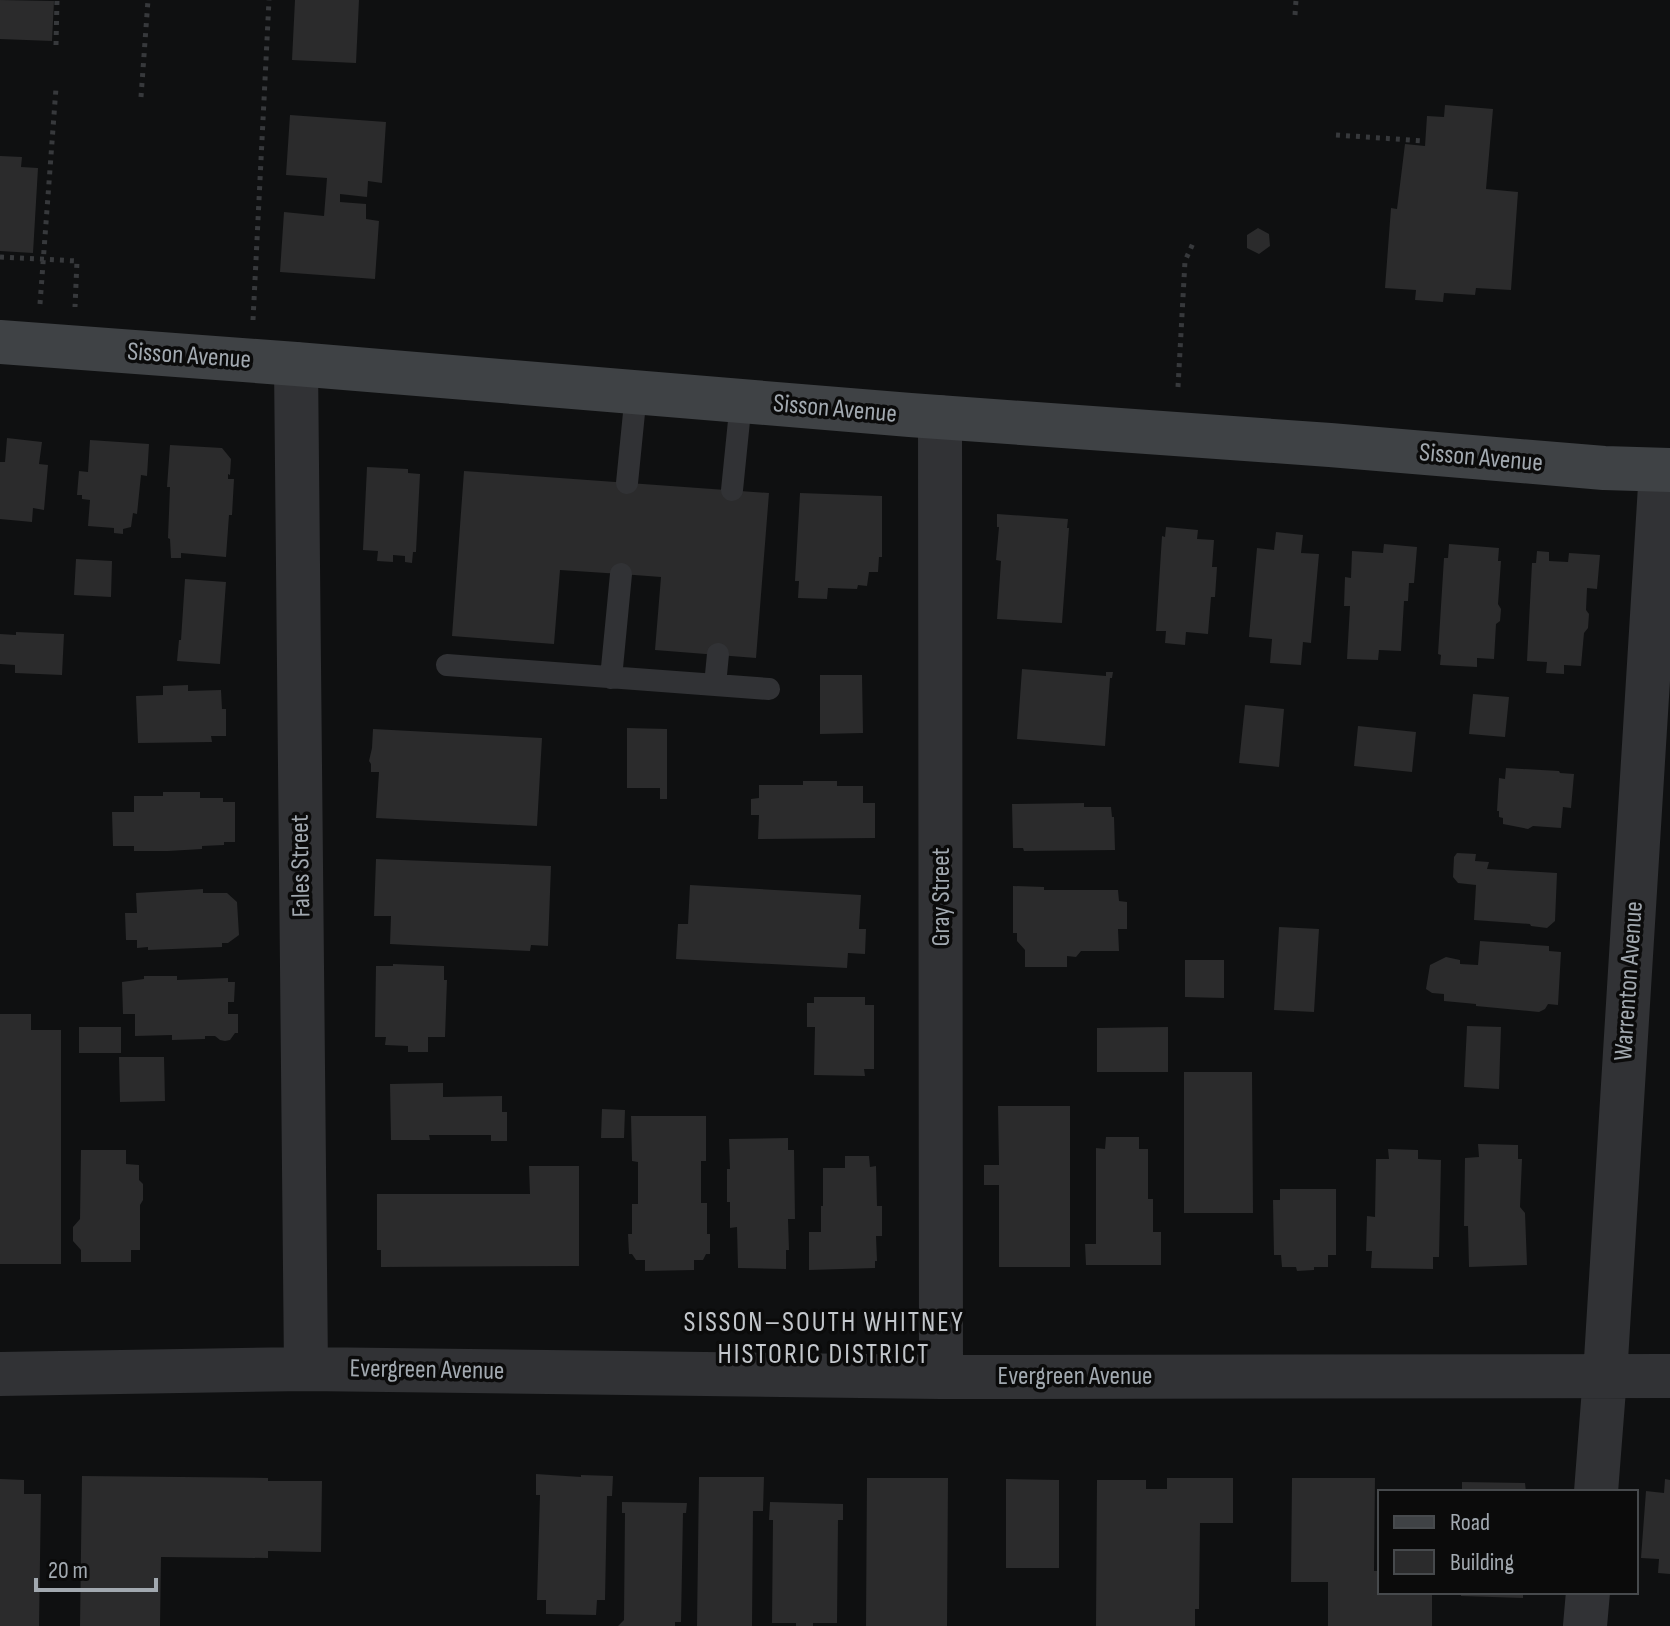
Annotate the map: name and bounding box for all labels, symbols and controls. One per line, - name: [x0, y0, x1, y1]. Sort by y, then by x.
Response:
- street label: Sisson Avenue: [126, 336, 252, 376]
- street label: Sisson Avenue: [772, 388, 898, 430]
- street label: Sisson Avenue: [1418, 437, 1544, 479]
- street label: Fales Street: [285, 814, 317, 918]
- street label: Gray Street: [926, 847, 957, 946]
- street label: Warrenton Avenue: [1608, 900, 1650, 1062]
- district label: SISSON–SOUTH WHITNEY HISTORIC DISTRICT: [683, 1306, 965, 1371]
- street label: Evergreen Avenue: [349, 1353, 505, 1387]
- street label: Evergreen Avenue: [998, 1361, 1152, 1392]
- legend: [1378, 1490, 1638, 1594]
- text: Road: [1450, 1508, 1490, 1537]
- scale bar: [36, 1542, 156, 1592]
- text: Building: [1450, 1548, 1514, 1577]
- text: 20 m: [48, 1556, 88, 1585]

